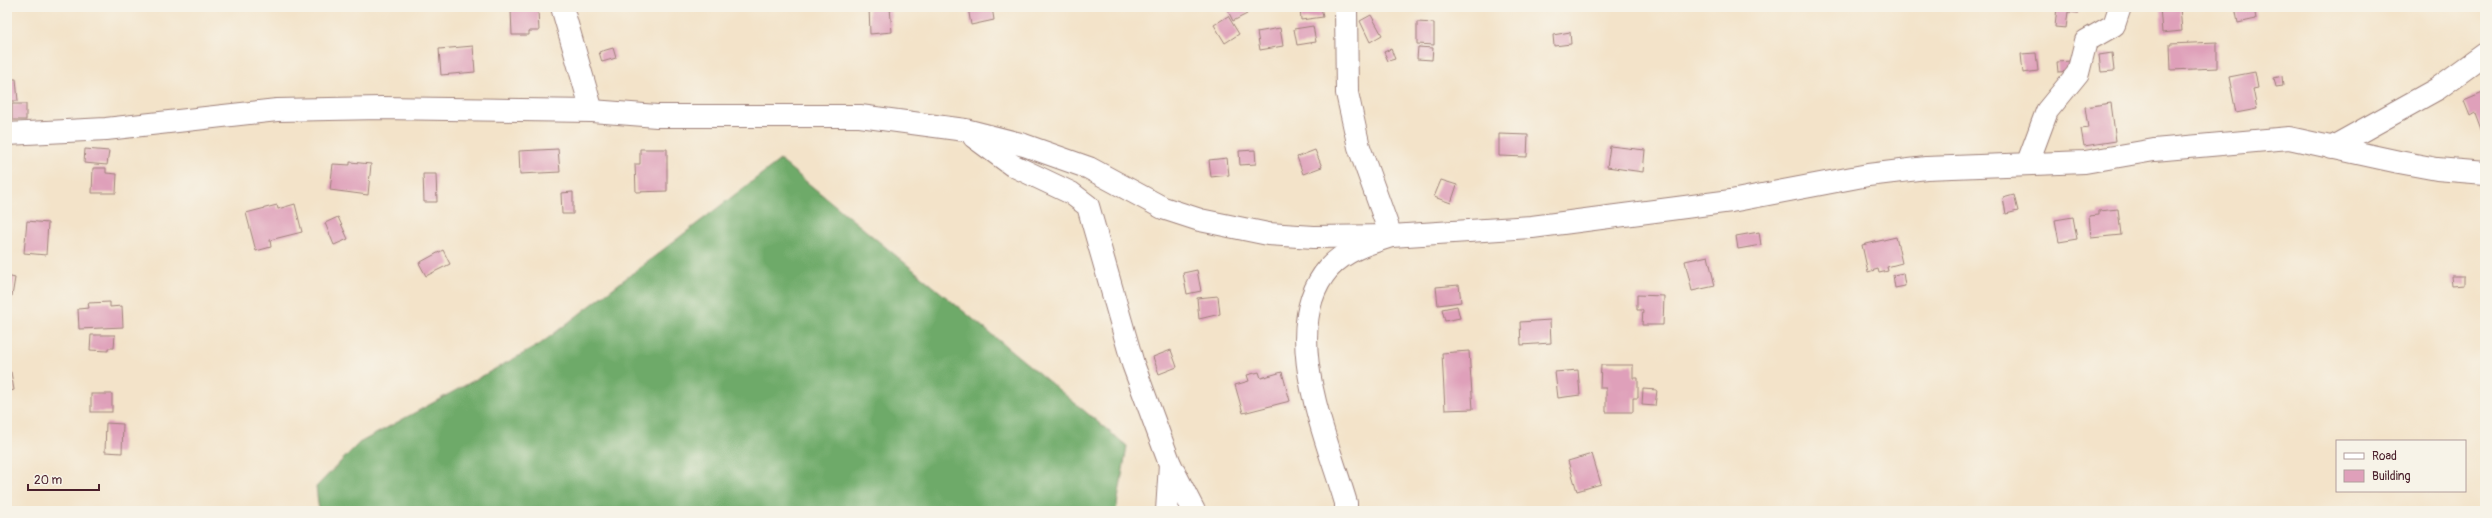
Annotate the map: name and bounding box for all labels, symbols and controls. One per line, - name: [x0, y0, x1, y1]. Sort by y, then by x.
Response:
- legend: [2336, 440, 2466, 492]
- text: Road: [2372, 449, 2397, 464]
- scale bar: [28, 466, 99, 492]
- text: Building: [2372, 469, 2411, 484]
- text: 20 m: [34, 473, 63, 488]

